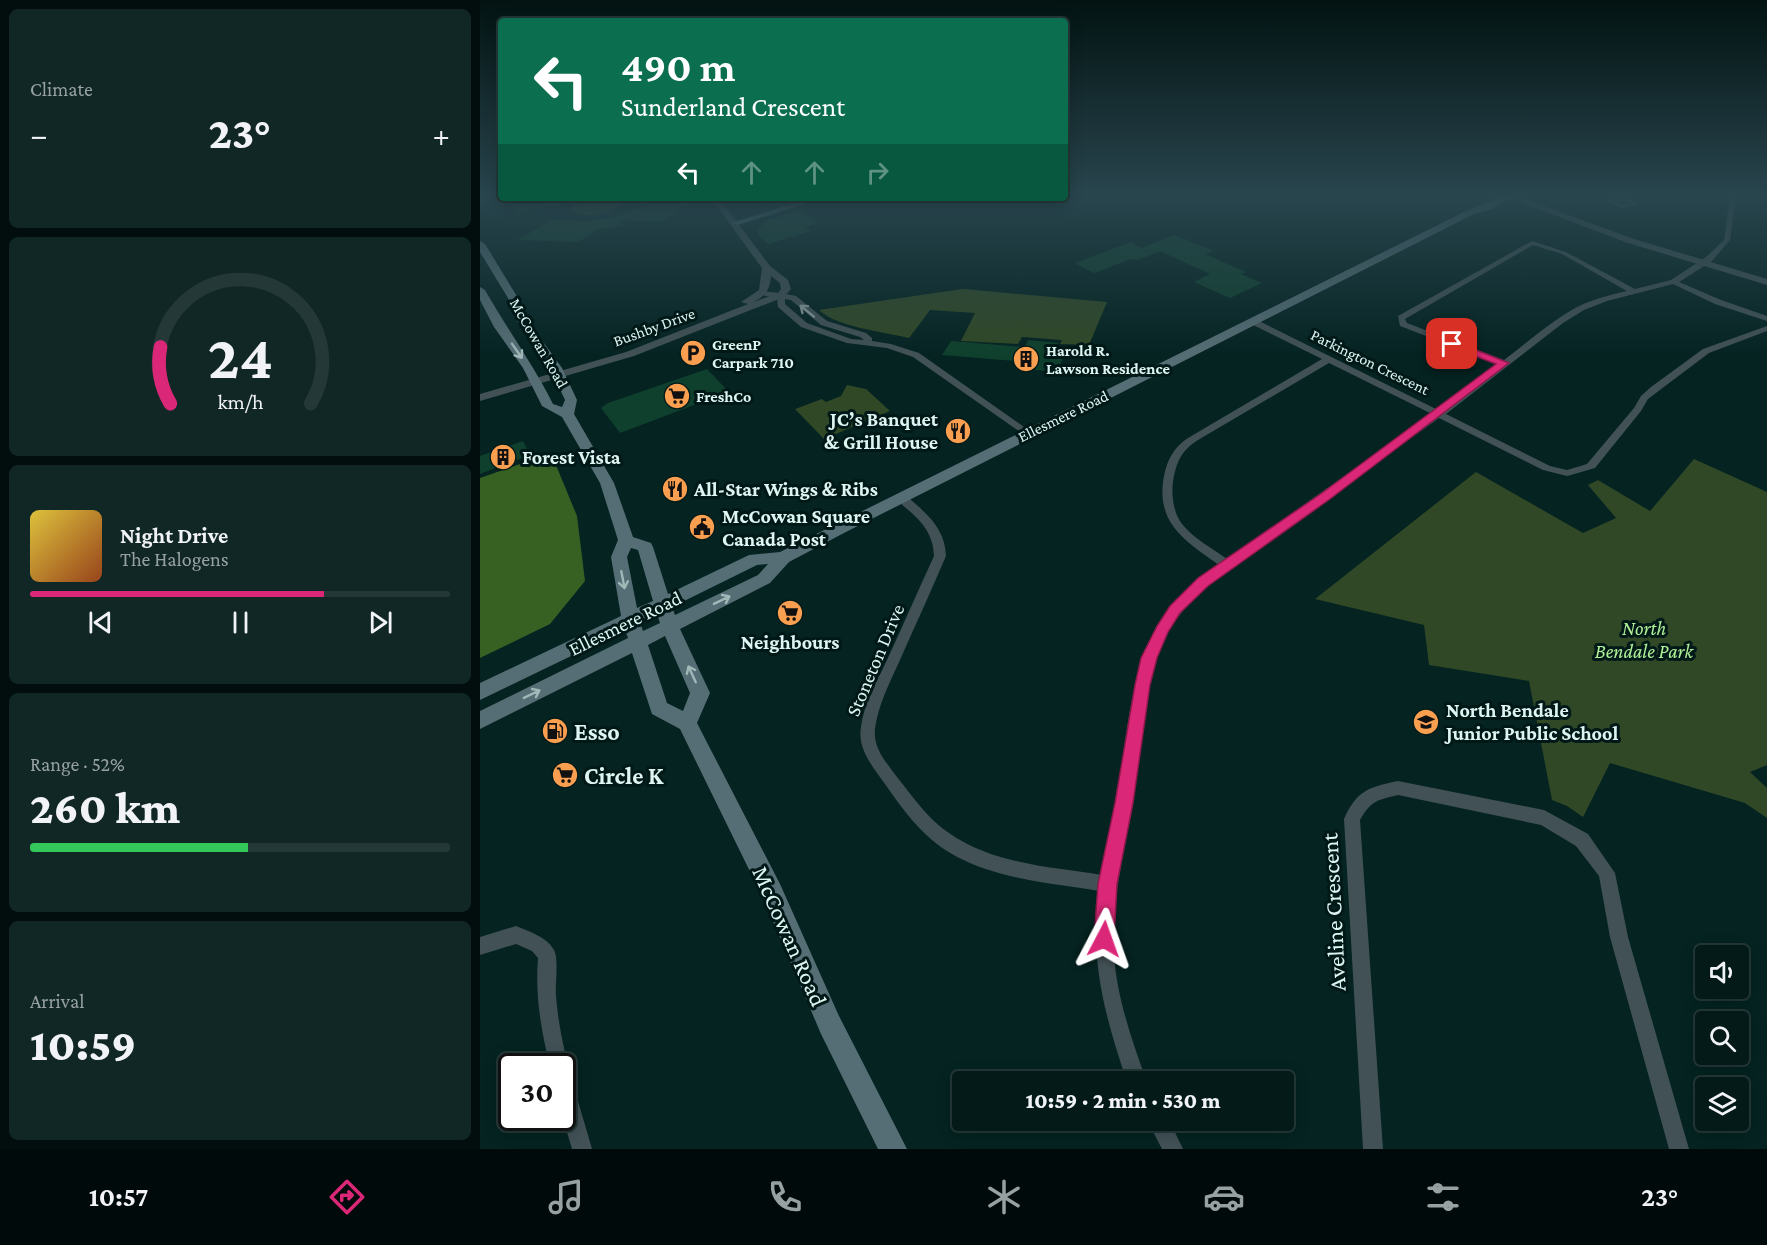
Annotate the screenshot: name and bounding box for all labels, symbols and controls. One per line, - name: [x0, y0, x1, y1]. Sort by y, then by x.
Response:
- icon: left: [522, 42, 600, 120]
- text: 490 m: [621, 43, 736, 90]
- text: Climate: [30, 78, 93, 100]
- text: Sunderland Crescent: [621, 92, 845, 122]
- text: 23°: [209, 108, 271, 158]
- text: −: [30, 116, 47, 153]
- text: +: [433, 116, 450, 153]
- icon: left: [672, 156, 705, 189]
- icon: ahead: [735, 156, 768, 189]
- icon: ahead: [798, 156, 831, 189]
- icon: right: [861, 156, 894, 189]
- street label: McCowan Road: [507, 295, 572, 391]
- street label: Bushby Drive: [611, 304, 697, 351]
- one-way arrow: [800, 304, 815, 318]
- pin: [1426, 318, 1477, 369]
- text: 24: [207, 322, 273, 391]
- street label: Parkington Crescent: [1308, 326, 1432, 399]
- icon: arrive: [1435, 327, 1468, 360]
- place label: GreenP Carpark 710: [712, 336, 794, 371]
- parking icon: GreenP Carpark 710: [678, 338, 708, 368]
- one-way arrow: [511, 342, 523, 358]
- place label: Harold R. Lawson Residence: [1046, 342, 1171, 377]
- building icon: Harold R. Lawson Residence: [1011, 344, 1041, 374]
- supermarket icon: FreshCo: [662, 381, 692, 411]
- street label: Ellesmere Road: [1015, 387, 1111, 445]
- place label: FreshCo: [696, 388, 751, 405]
- text: km/h: [217, 390, 264, 414]
- place label: JC’s Banquet & Grill House: [824, 408, 939, 453]
- restaurant icon: JC’s Banquet & Grill House: [943, 416, 973, 446]
- building icon: Forest Vista: [488, 442, 518, 472]
- place label: Forest Vista: [522, 446, 621, 468]
- restaurant icon: All-Star Wings & Ribs: [660, 474, 690, 504]
- place label: All-Star Wings & Ribs: [693, 478, 878, 500]
- place label: McCowan Square Canada Post: [722, 505, 870, 550]
- public building icon: McCowan Square Canada Post: [687, 512, 717, 542]
- text: Night Drive: [120, 523, 228, 548]
- text: The Halogens: [120, 548, 229, 570]
- one-way arrow: [618, 569, 629, 589]
- street label: Ellesmere Road: [565, 586, 685, 660]
- one-way arrow: [713, 593, 731, 605]
- supermarket icon: Neighbours: [775, 598, 805, 628]
- street label: Stoneton Drive: [841, 600, 909, 719]
- icon: previous: [84, 606, 117, 639]
- icon: pause: [224, 606, 257, 639]
- icon: next: [364, 606, 397, 639]
- park label: North Bendale Park: [1595, 617, 1694, 662]
- place label: Neighbours: [741, 631, 839, 653]
- one-way arrow: [685, 666, 697, 684]
- one-way arrow: [523, 687, 541, 699]
- place label: North Bendale Junior Public School: [1444, 699, 1618, 744]
- school or university icon: North Bendale Junior Public School: [1411, 707, 1441, 737]
- fuel station icon: Esso: [540, 716, 570, 746]
- place label: Esso: [574, 718, 620, 745]
- text: Range · 52%: [30, 753, 125, 775]
- supermarket icon: Circle K: [550, 760, 580, 790]
- place label: Circle K: [584, 762, 664, 789]
- text: 260 km: [30, 783, 180, 833]
- street label: Aveline Crescent: [1315, 831, 1351, 992]
- street label: McCowan Road: [747, 862, 833, 1011]
- position arrow: [1072, 907, 1136, 971]
- map controls: [1695, 945, 1749, 1131]
- button: sound: [1695, 945, 1749, 999]
- text: Arrival: [30, 990, 84, 1012]
- button: search: [1695, 1011, 1749, 1065]
- text: 10:59: [30, 1020, 136, 1070]
- speed limit sign: 30: [498, 1053, 576, 1131]
- button: layers: [1695, 1077, 1749, 1131]
- text: 10:59 · 2 min · 530 m: [1025, 1088, 1221, 1113]
- icon: directions: [326, 1176, 368, 1218]
- icon: music: [545, 1176, 587, 1218]
- icon: phone: [764, 1176, 806, 1218]
- icon: climate: [983, 1176, 1025, 1218]
- icon: car: [1203, 1176, 1245, 1218]
- icon: filters: [1422, 1176, 1464, 1218]
- text: 10:57: [89, 1182, 148, 1212]
- text: 23°: [1641, 1182, 1678, 1212]

